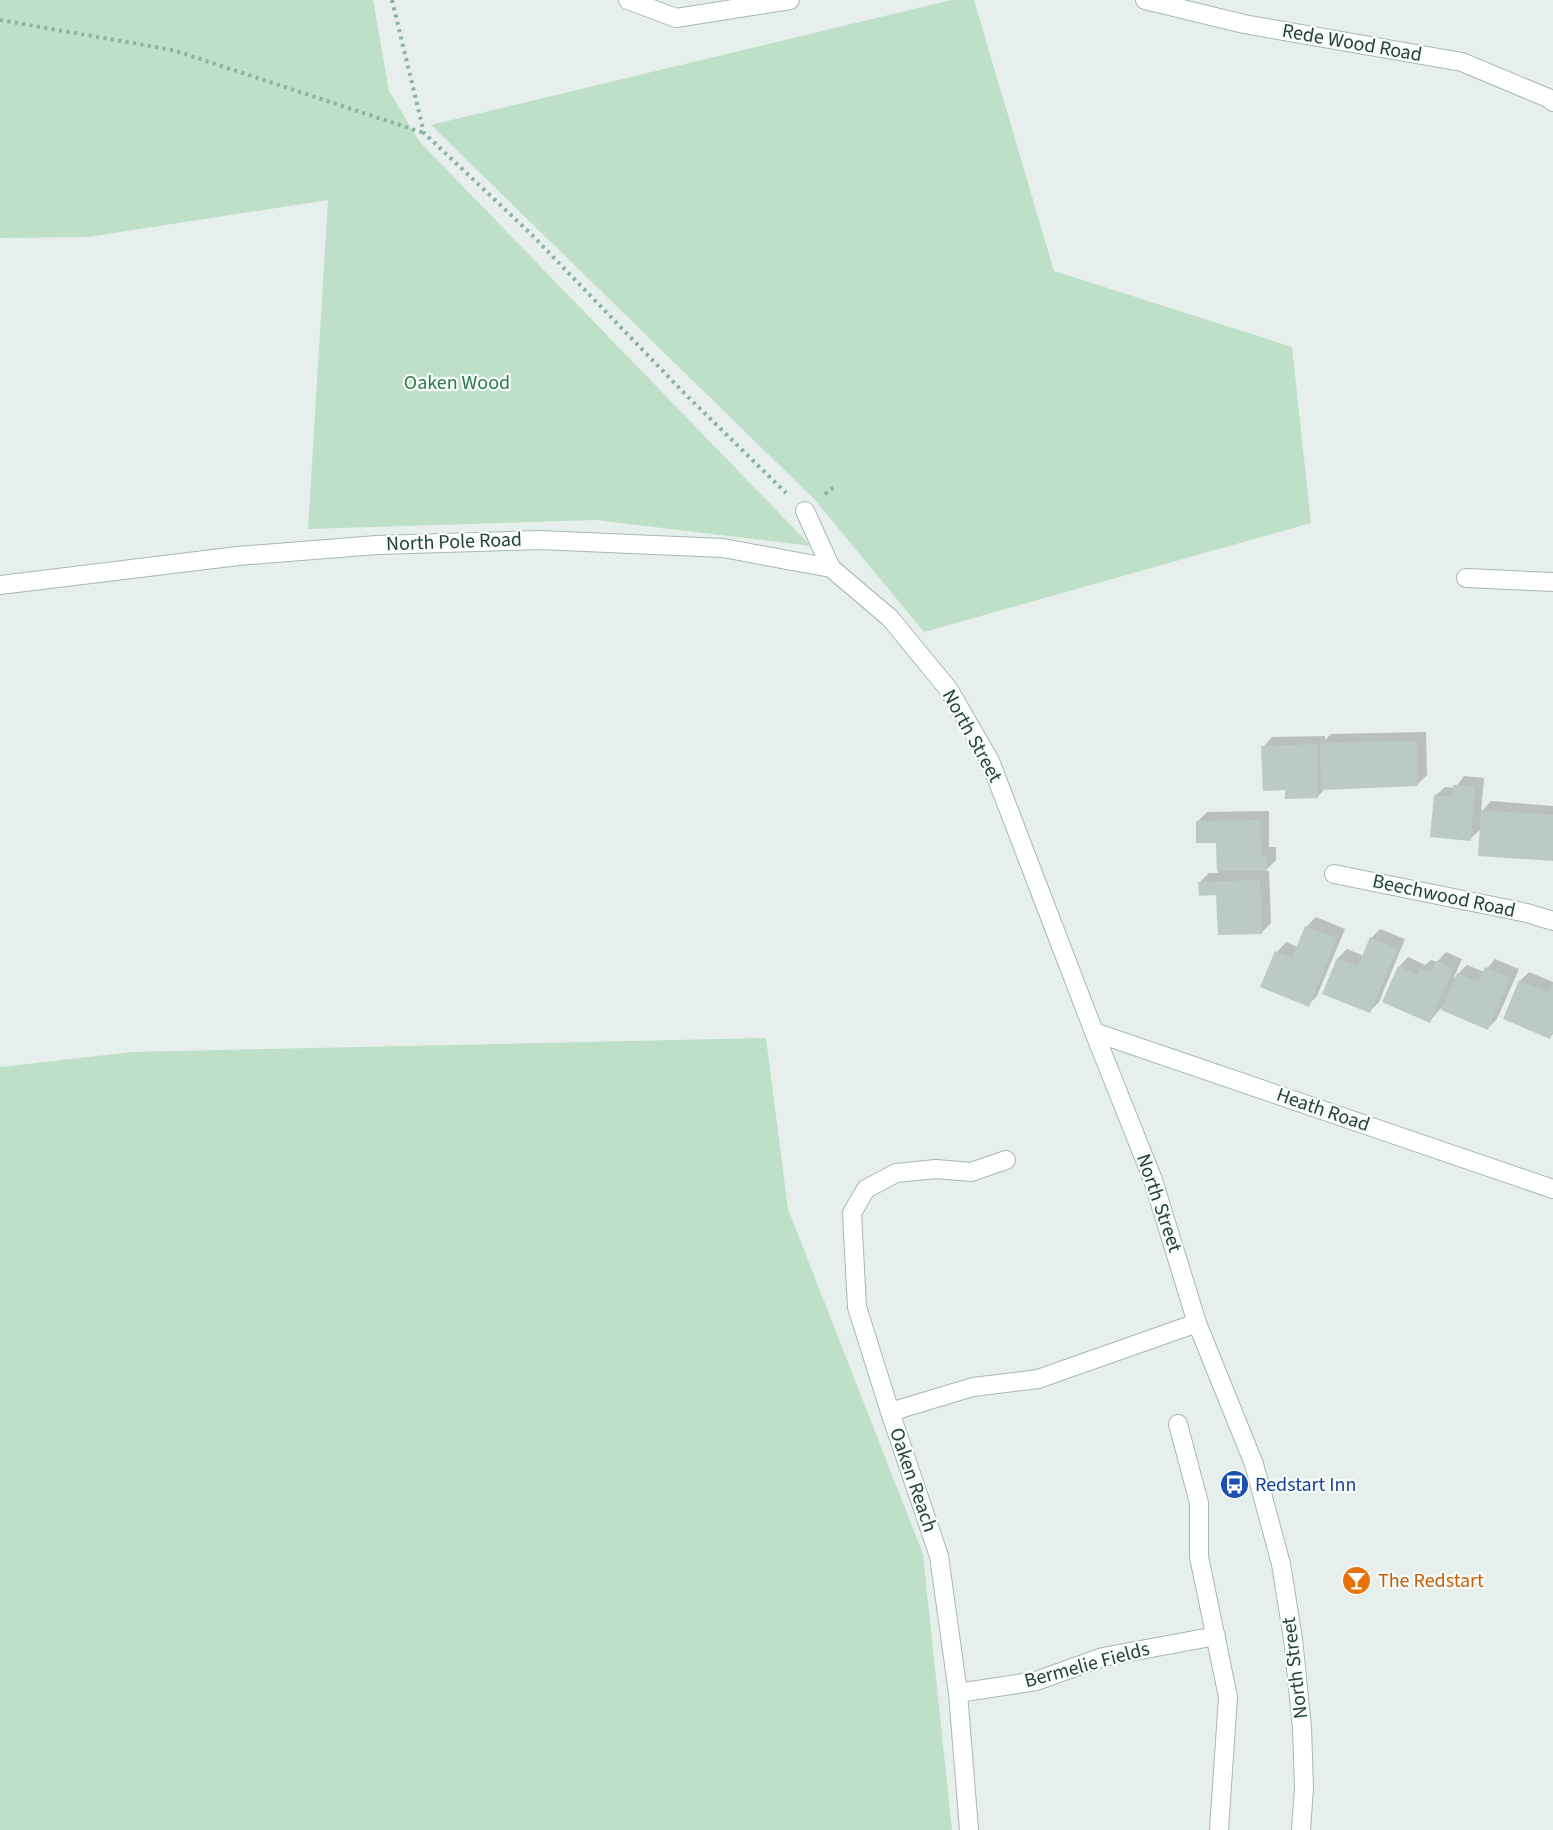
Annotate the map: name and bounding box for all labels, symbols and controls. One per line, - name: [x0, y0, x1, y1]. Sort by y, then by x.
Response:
- street label: Rede Wood Road: [1280, 17, 1424, 69]
- park label: Oaken Wood: [404, 369, 510, 397]
- street label: North Pole Road: [386, 526, 522, 558]
- street label: North Street: [935, 684, 1009, 788]
- street label: Beechwood Road: [1370, 867, 1518, 925]
- street label: Heath Road: [1273, 1081, 1373, 1139]
- street label: North Street: [1129, 1150, 1189, 1256]
- street label: Oaken Reach: [882, 1424, 944, 1536]
- bus stop icon: Redstart Inn: [1218, 1469, 1250, 1501]
- place label: Redstart Inn: [1255, 1471, 1356, 1499]
- bar icon: The Redstart: [1341, 1565, 1373, 1597]
- place label: The Redstart: [1378, 1567, 1484, 1595]
- street label: North Street: [1275, 1615, 1315, 1721]
- street label: Bermelie Fields: [1021, 1635, 1153, 1695]

